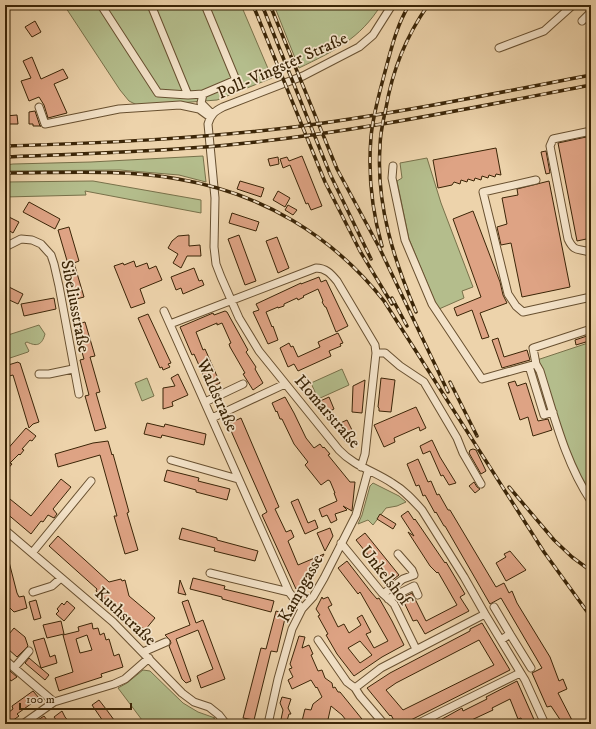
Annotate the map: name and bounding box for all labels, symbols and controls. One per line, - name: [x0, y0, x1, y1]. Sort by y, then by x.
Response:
- street label: Poll-Vingster Straße: [214, 27, 351, 105]
- street label: Sibeliusstraße: [55, 258, 95, 354]
- street label: Waldstraße: [191, 355, 243, 435]
- street label: Homarstraße: [289, 370, 365, 453]
- street label: Unkelshof: [355, 541, 417, 612]
- street label: Kampgasse: [273, 551, 329, 626]
- street label: Kuthstraße: [90, 583, 161, 651]
- scale bar: [20, 685, 131, 711]
- text: 100 m: [26, 692, 55, 707]

